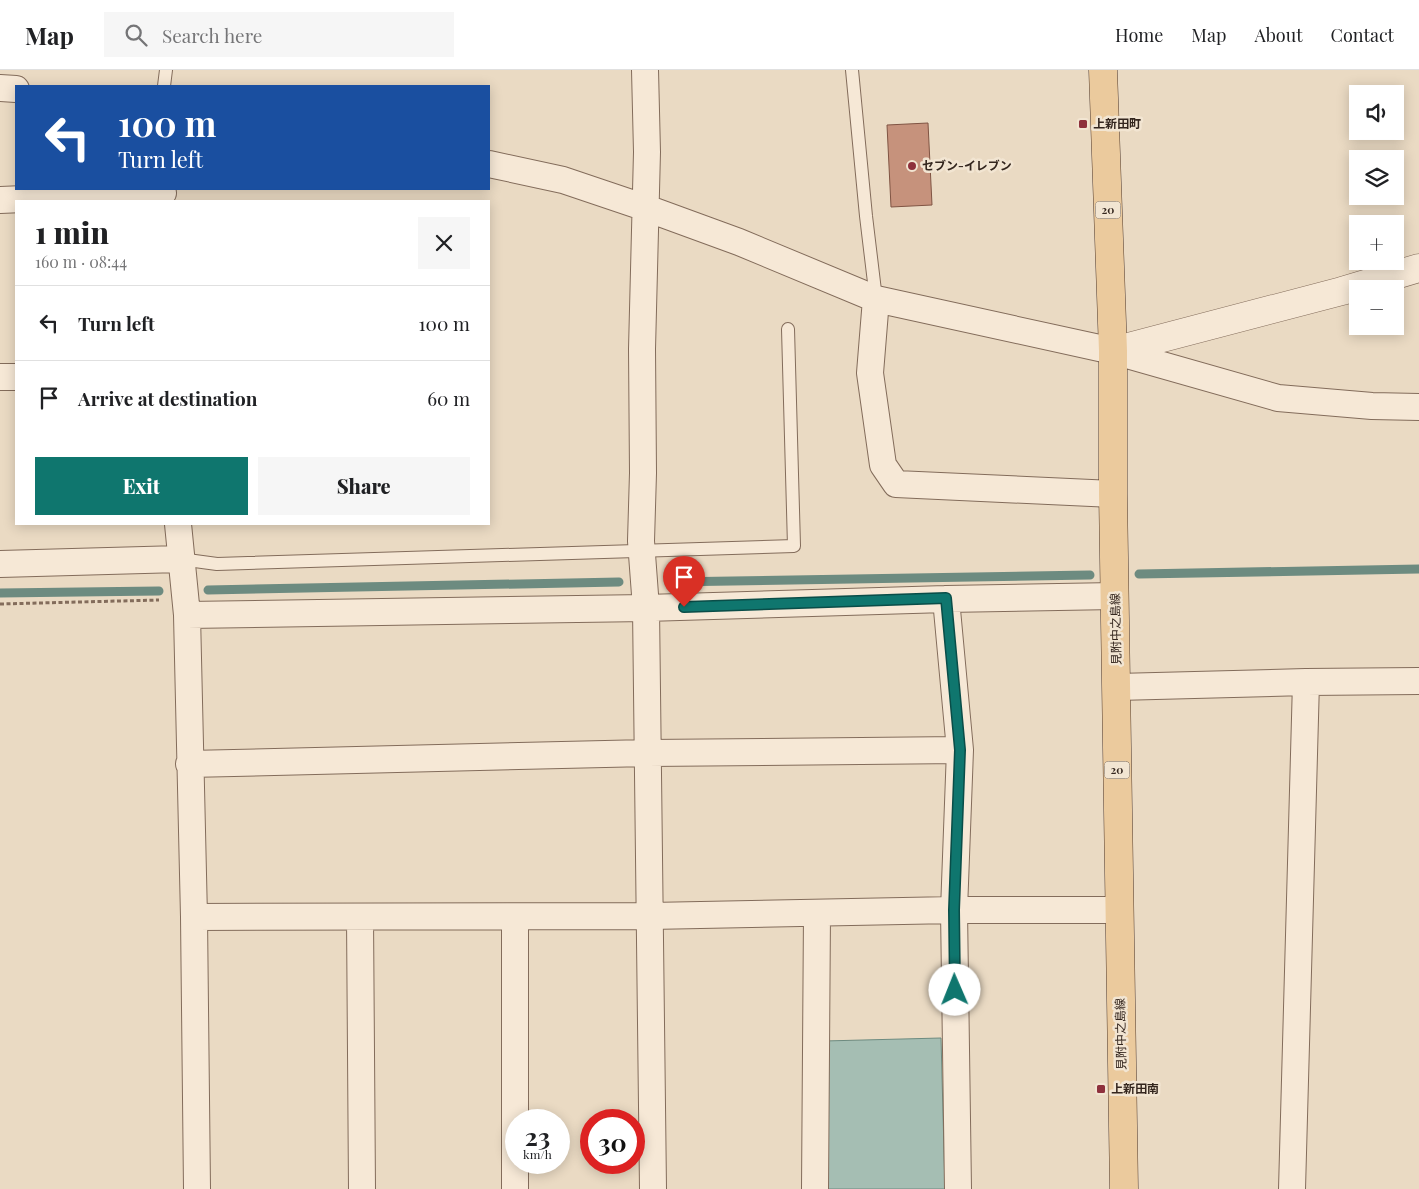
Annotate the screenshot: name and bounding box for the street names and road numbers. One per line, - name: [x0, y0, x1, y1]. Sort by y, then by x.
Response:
- road number: 20: [1096, 202, 1120, 218]
- street label: 見附中之島線: [1106, 593, 1124, 665]
- road number: 20: [1104, 762, 1130, 778]
- street label: 見附中之島線: [1111, 998, 1129, 1070]

